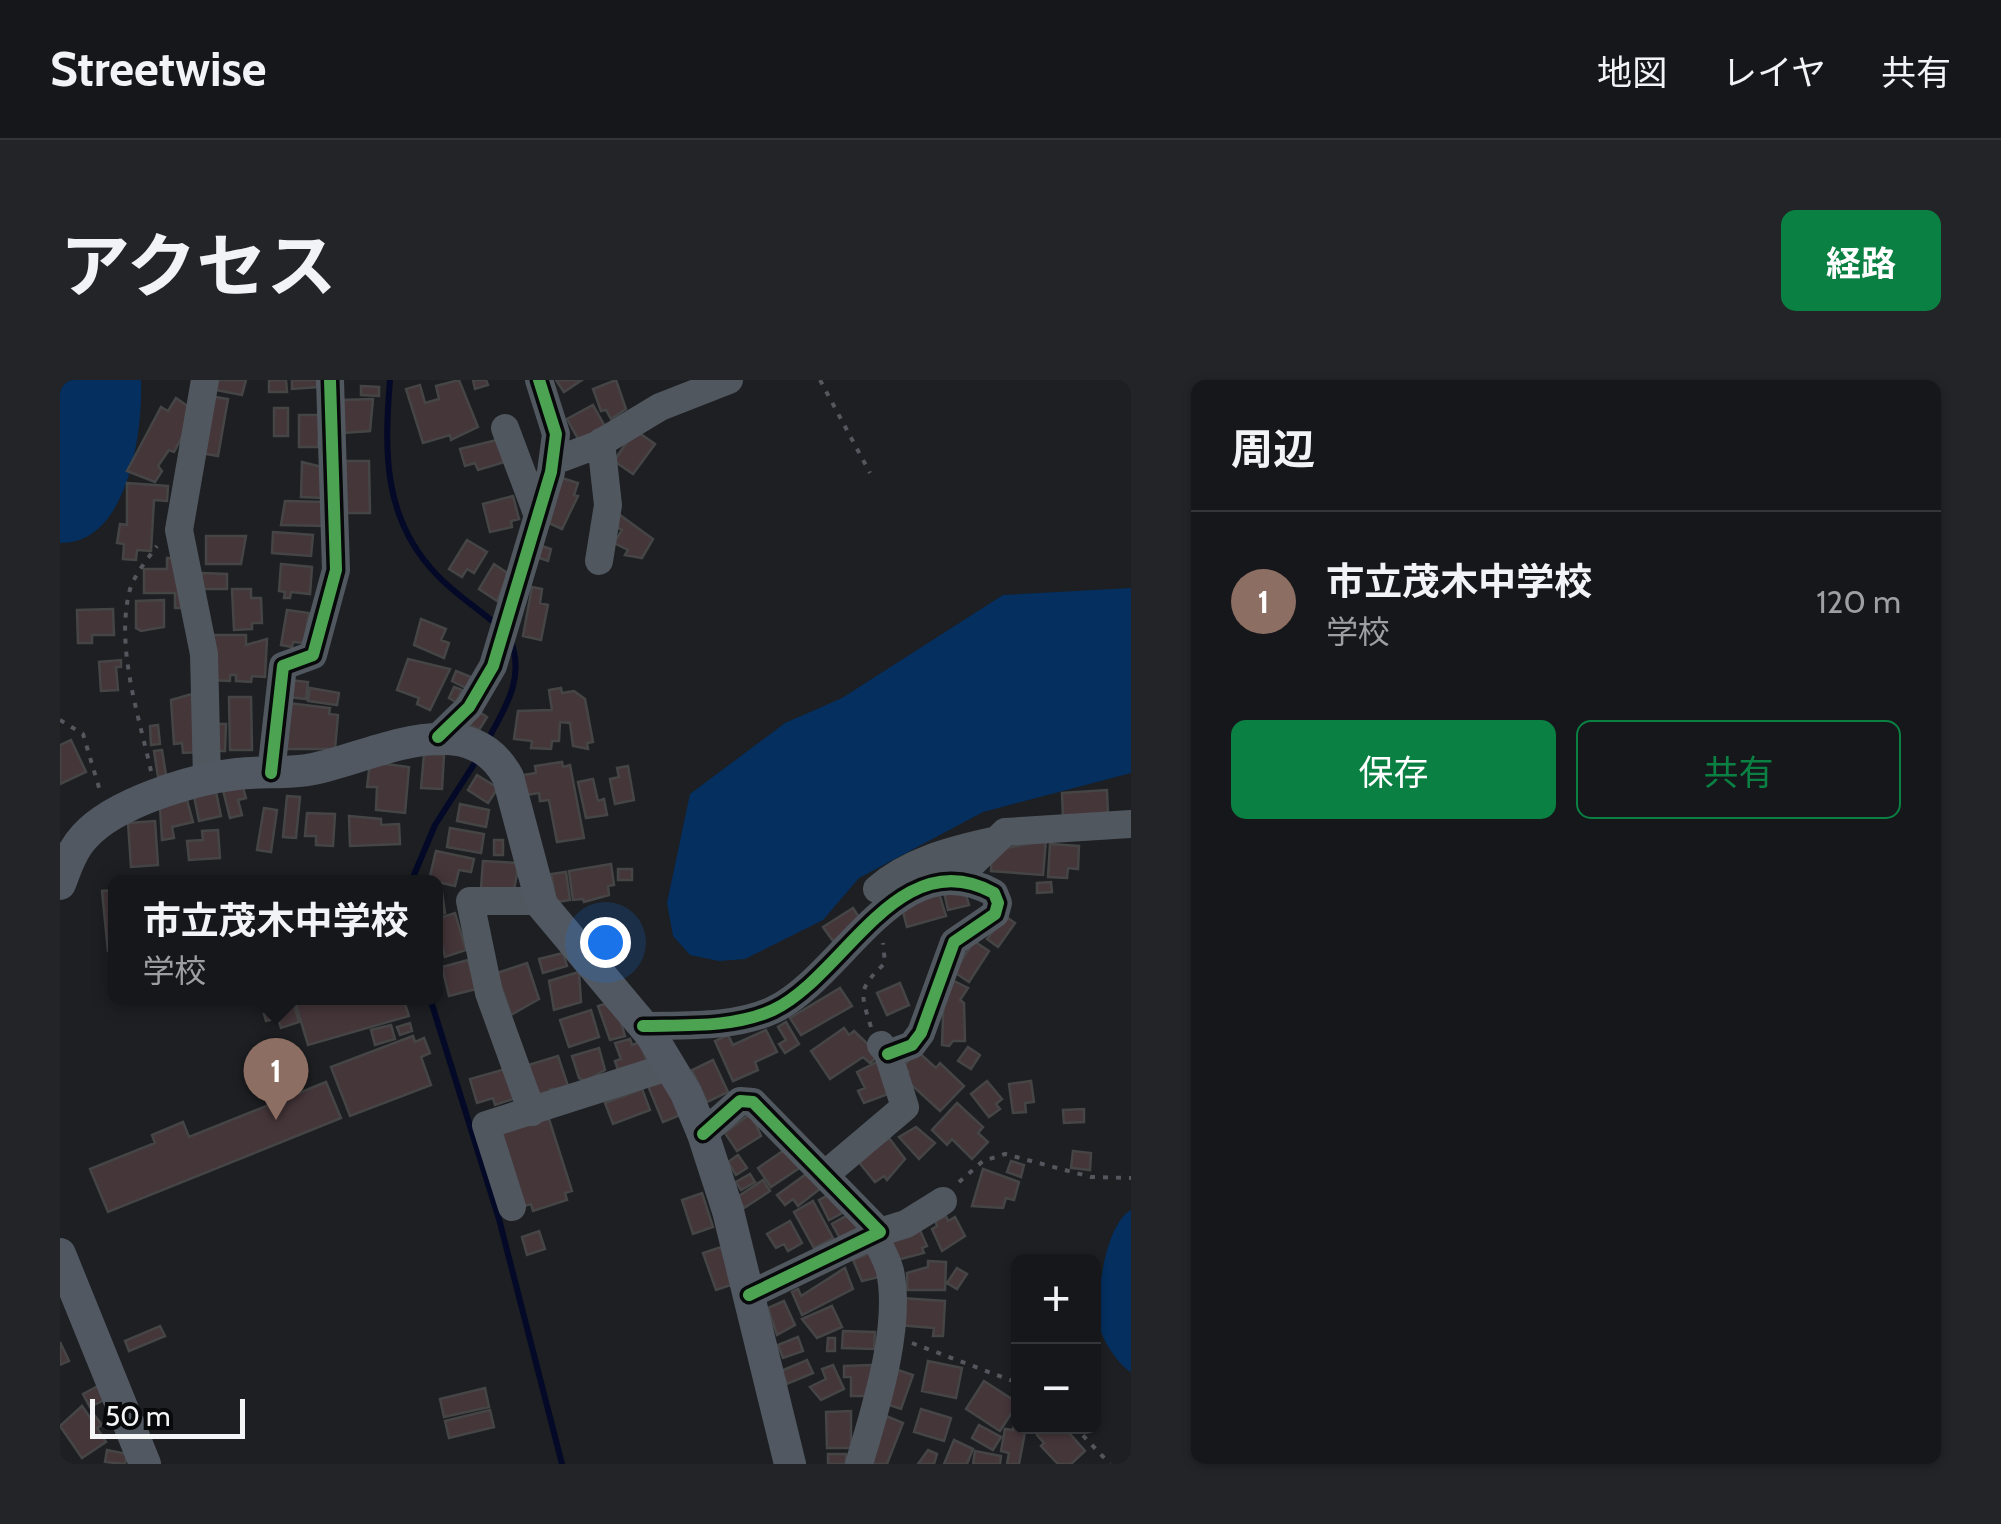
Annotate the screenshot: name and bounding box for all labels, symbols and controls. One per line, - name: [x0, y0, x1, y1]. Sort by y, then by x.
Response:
- text: Streetwise: [50, 40, 267, 98]
- text: 地図: [1597, 51, 1667, 94]
- text: レイヤ: [1722, 51, 1826, 94]
- text: 共有: [1881, 51, 1951, 94]
- button: 経路: [1781, 210, 1941, 311]
- text: アクセス: [60, 223, 337, 309]
- text: 周辺: [1231, 423, 1315, 475]
- text: 市立茂木中学校: [1326, 558, 1592, 605]
- text: 1: [1258, 582, 1269, 621]
- text: 120 m: [1816, 582, 1901, 621]
- text: 学校: [1326, 612, 1390, 651]
- button: 保存: [1231, 720, 1556, 819]
- button: 共有: [1576, 720, 1901, 819]
- popup: [108, 875, 443, 1005]
- text: 市立茂木中学校: [142, 897, 409, 944]
- your location: [580, 917, 631, 968]
- text: 学校: [142, 951, 207, 990]
- pin: 1: [244, 1038, 308, 1120]
- map controls: [1011, 1254, 1101, 1434]
- button: +: [1011, 1254, 1101, 1344]
- button: −: [1011, 1344, 1101, 1434]
- scale bar: [90, 1394, 245, 1438]
- text: 50 m: [105, 1399, 171, 1433]

